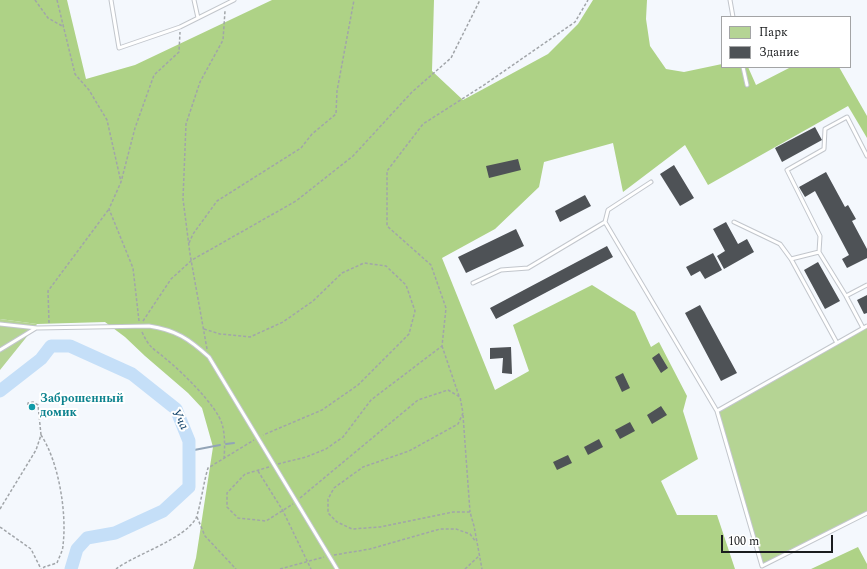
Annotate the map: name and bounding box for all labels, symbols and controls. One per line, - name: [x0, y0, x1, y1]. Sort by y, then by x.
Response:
- legend: [721, 16, 851, 68]
- text: Парк: [759, 23, 788, 42]
- text: Здание: [759, 43, 799, 62]
- place label: Заброшенный домик: [40, 393, 124, 421]
- marker: Заброшенный домик: [27, 402, 37, 412]
- water label: Уча: [167, 407, 191, 433]
- scale bar: [723, 527, 835, 553]
- text: 100 m: [728, 532, 759, 551]

